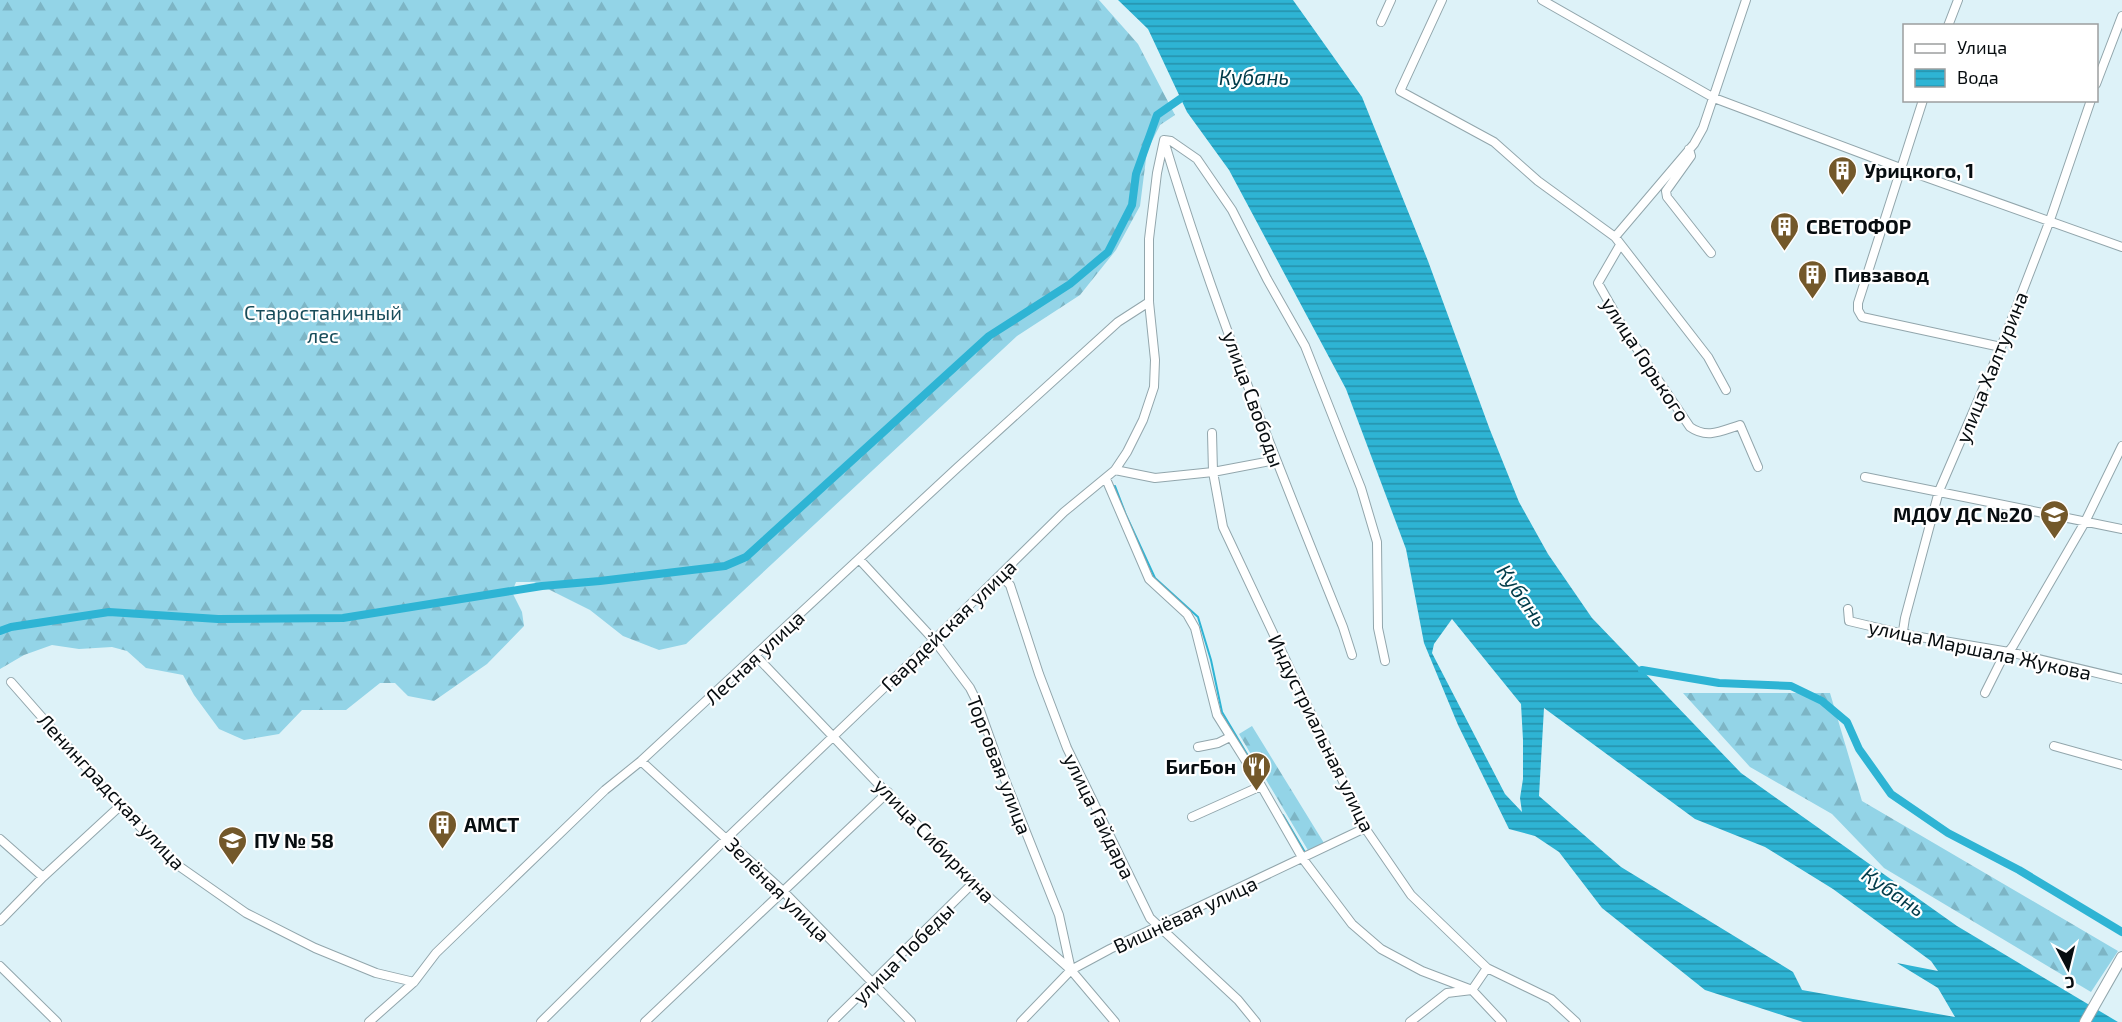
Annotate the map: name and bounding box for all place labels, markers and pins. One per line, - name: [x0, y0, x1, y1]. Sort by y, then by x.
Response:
- building icon: Урицкого, 1: [1827, 154, 1859, 196]
- place label: Урицкого, 1: [1864, 158, 1974, 182]
- building icon: СВЕТОФОР: [1769, 210, 1801, 252]
- place label: СВЕТОФОР: [1806, 214, 1911, 238]
- building icon: Пивзавод: [1797, 258, 1829, 300]
- place label: Пивзавод: [1834, 262, 1929, 286]
- school or university icon: МДОУ ДС №20: [2038, 498, 2070, 540]
- place label: МДОУ ДС №20: [1893, 502, 2033, 526]
- restaurant icon: БигБон: [1241, 750, 1273, 792]
- place label: БигБон: [1166, 754, 1236, 778]
- building icon: АМСТ: [427, 808, 459, 850]
- place label: АМСТ: [464, 812, 519, 836]
- school or university icon: ПУ № 58: [217, 824, 249, 866]
- place label: ПУ № 58: [254, 828, 334, 852]

